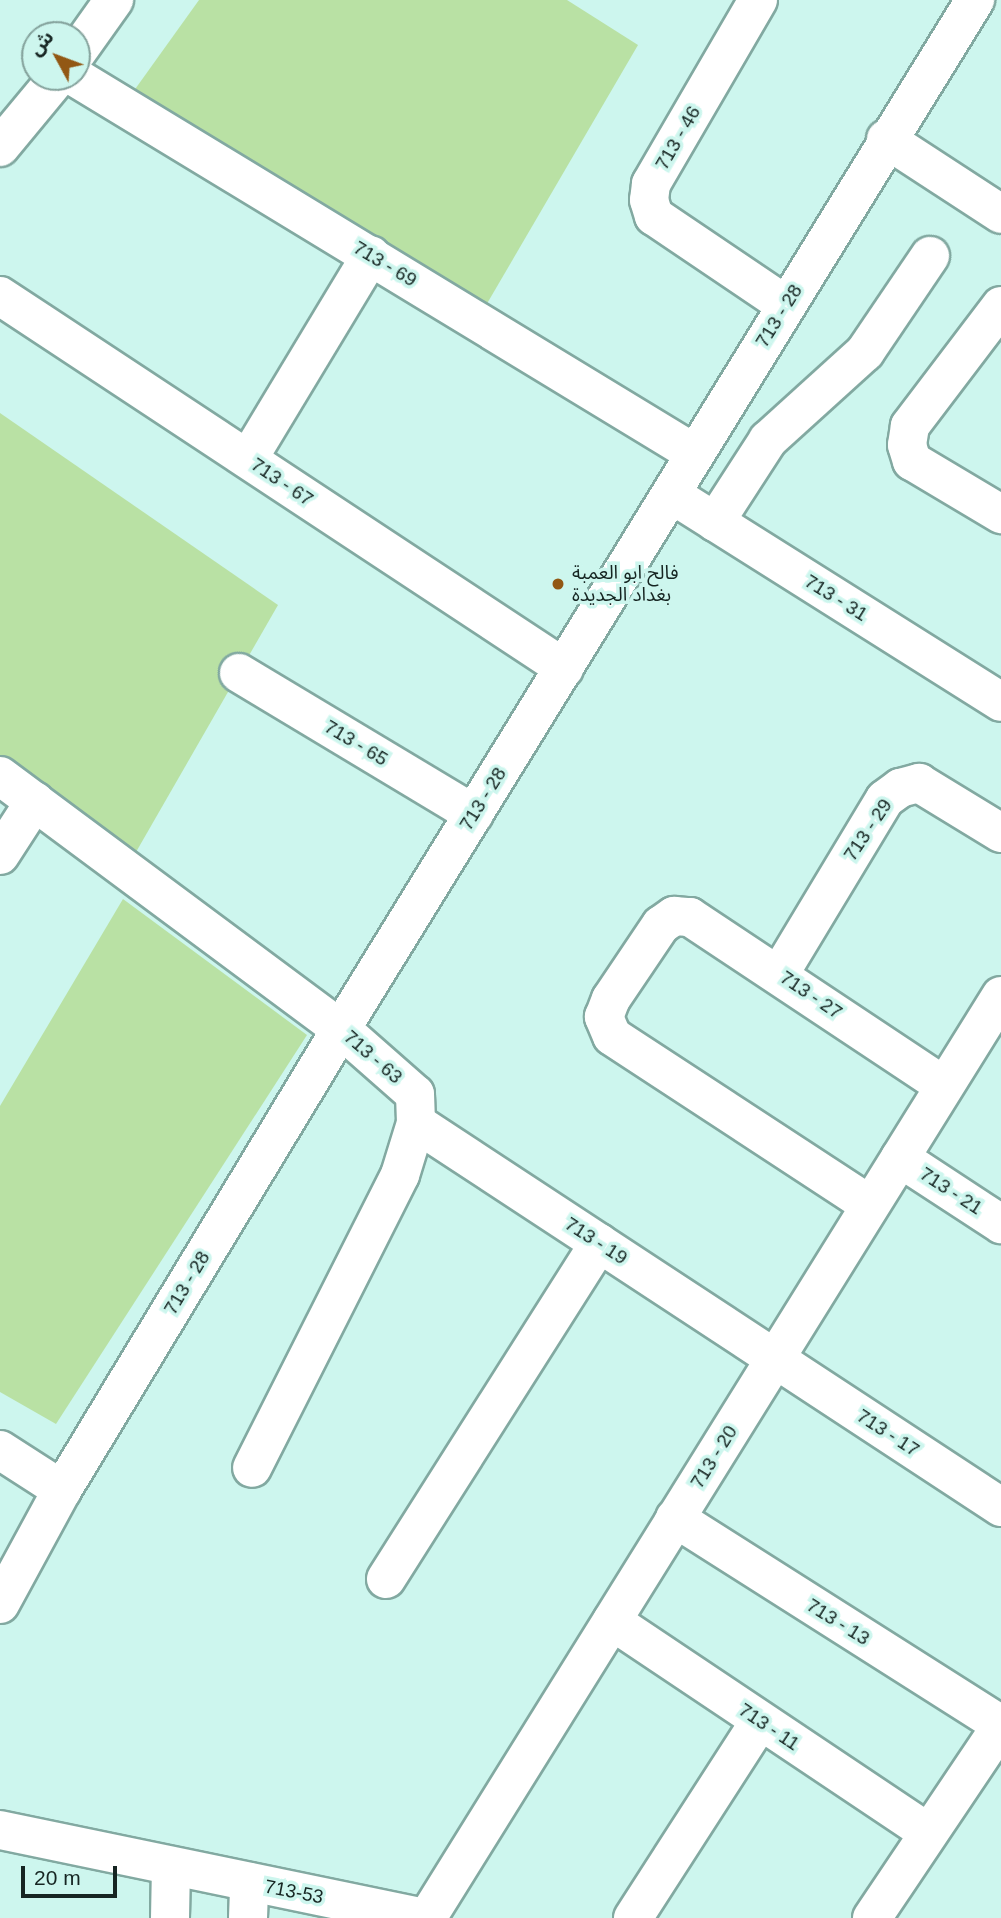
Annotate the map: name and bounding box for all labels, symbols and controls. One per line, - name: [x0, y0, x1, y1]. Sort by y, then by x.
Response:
- north arrow: [21, 21, 91, 91]
- text: ش: [25, 26, 58, 60]
- street label: 713 - 46: [651, 102, 705, 174]
- street label: 713 - 69: [349, 236, 421, 292]
- street label: 713 - 28: [751, 280, 807, 352]
- street label: 713 - 67: [247, 453, 317, 511]
- place label: فالح ابو العمبة بغداد الجديدة: [572, 562, 679, 606]
- street label: 713 - 31: [800, 570, 872, 626]
- marker: فالح ابو العمبة بغداد الجديدة: [550, 576, 566, 592]
- street label: 713 - 65: [320, 715, 392, 771]
- street label: 713 - 28: [455, 763, 511, 835]
- street label: 713 - 29: [839, 795, 897, 865]
- street label: 713 - 27: [776, 966, 846, 1024]
- street label: 713 - 63: [339, 1026, 407, 1088]
- street label: 713 - 21: [916, 1162, 986, 1220]
- street label: 713 - 19: [561, 1212, 631, 1270]
- street label: 713 - 28: [159, 1247, 215, 1319]
- street label: 713 - 17: [853, 1404, 923, 1462]
- street label: 713 - 20: [686, 1421, 742, 1493]
- street label: 713 - 13: [802, 1594, 874, 1650]
- street label: 713 - 11: [734, 1698, 804, 1756]
- scale bar: [24, 1852, 121, 1896]
- text: 20 m: [34, 1866, 81, 1889]
- street label: 713-53: [263, 1875, 325, 1909]

